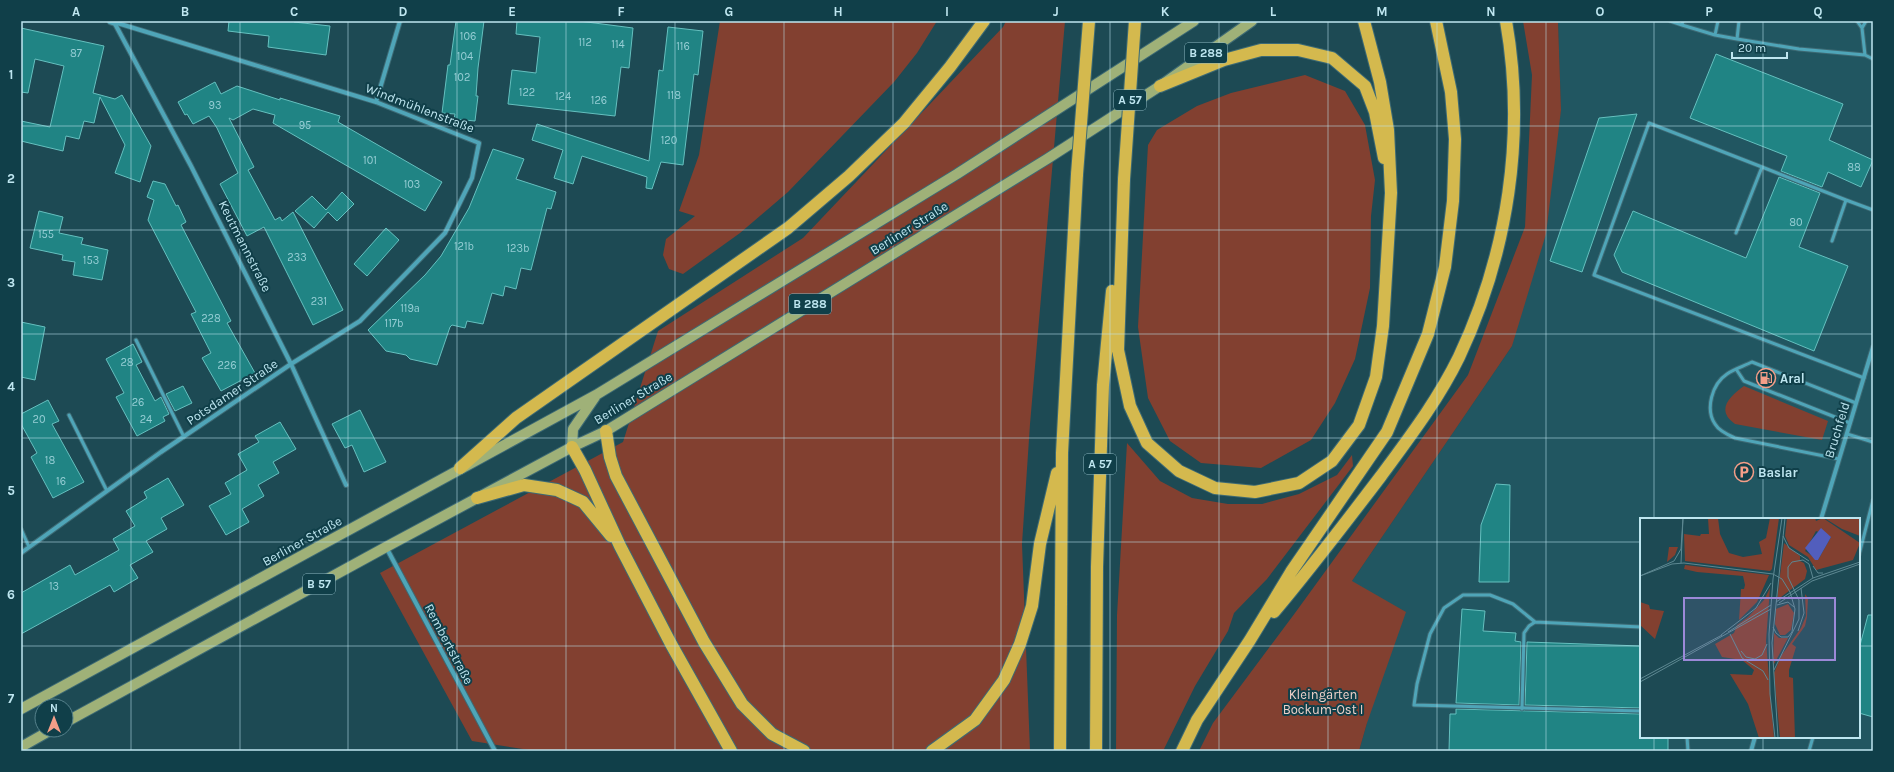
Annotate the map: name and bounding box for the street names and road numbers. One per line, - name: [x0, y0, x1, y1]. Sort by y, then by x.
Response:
- road number: B 288: [1185, 43, 1227, 63]
- street label: Windmühlenstraße: [363, 80, 477, 136]
- road number: A 57: [1114, 90, 1146, 110]
- street label: Keutmannstraße: [215, 198, 275, 294]
- street label: Berliner Straße: [867, 198, 951, 258]
- road number: B 288: [789, 294, 831, 314]
- street label: Potsdamer Straße: [184, 356, 281, 428]
- street label: Berliner Straße: [591, 369, 675, 427]
- street label: Bruchfeld: [1821, 400, 1853, 460]
- road number: A 57: [1084, 454, 1116, 474]
- street label: Berliner Straße: [260, 513, 345, 569]
- road number: B 57: [303, 574, 335, 594]
- street label: Rembertstraße: [421, 601, 477, 687]

